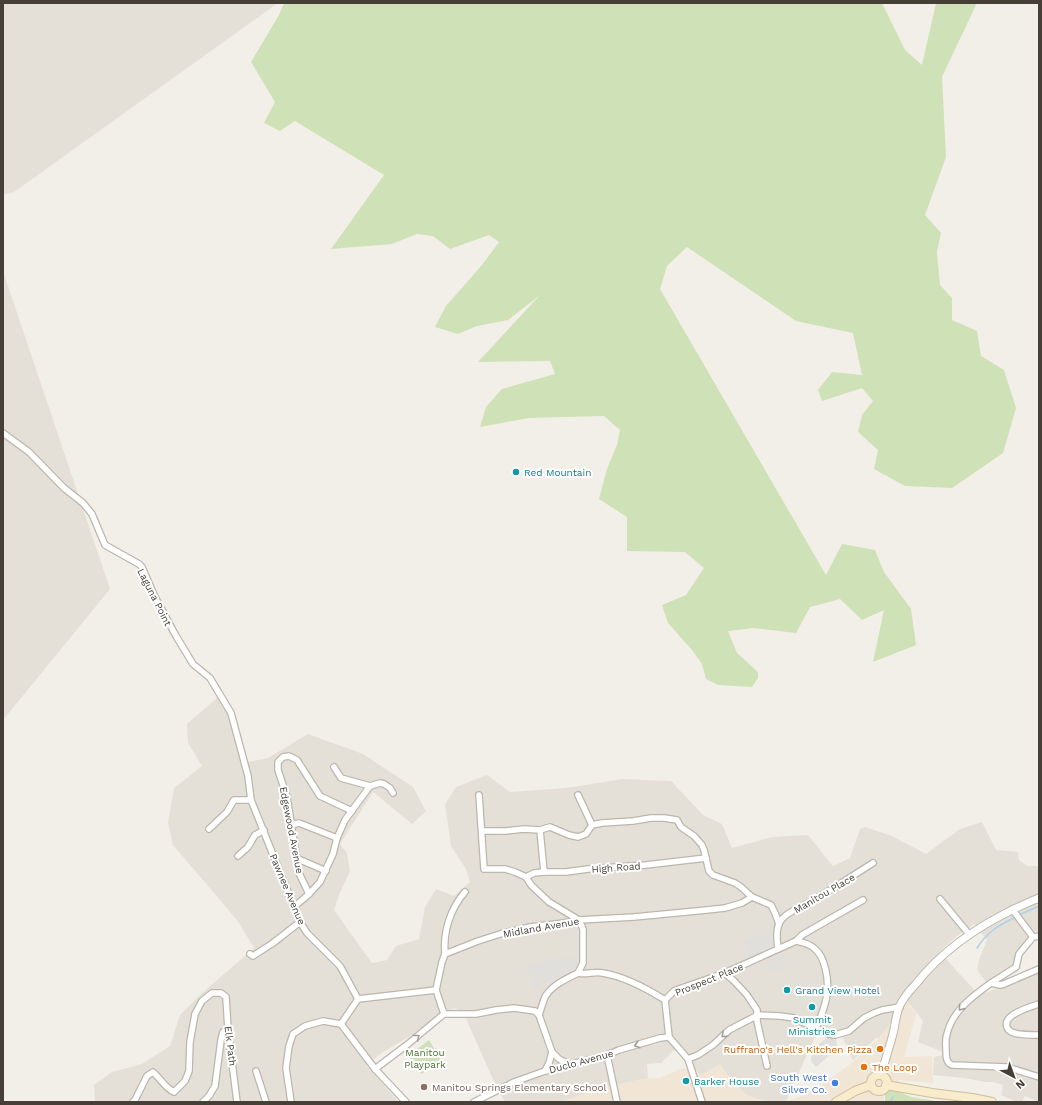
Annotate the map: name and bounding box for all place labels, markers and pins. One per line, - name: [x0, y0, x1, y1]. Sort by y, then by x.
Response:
- marker: Red Mountain: [511, 467, 521, 477]
- place label: Red Mountain: [524, 467, 591, 478]
- marker: Grand View Hotel: [782, 985, 792, 995]
- place label: Grand View Hotel: [795, 985, 880, 996]
- marker: Summit Ministries: [807, 1002, 817, 1012]
- place label: Summit Ministries: [788, 1014, 836, 1037]
- place label: Ruffrano's Hell's Kitchen Pizza: [723, 1044, 872, 1055]
- marker: Ruffrano's Hell's Kitchen Pizza: [875, 1044, 885, 1054]
- marker: The Loop: [859, 1062, 869, 1072]
- place label: The Loop: [872, 1062, 917, 1073]
- place label: South West Silver Co.: [770, 1072, 828, 1095]
- marker: Barker House: [681, 1076, 691, 1086]
- place label: Barker House: [694, 1076, 759, 1087]
- marker: South West Silver Co.: [830, 1078, 840, 1088]
- marker: Manitou Springs Elementary School: [419, 1082, 429, 1092]
- place label: Manitou Springs Elementary School: [432, 1082, 606, 1093]

